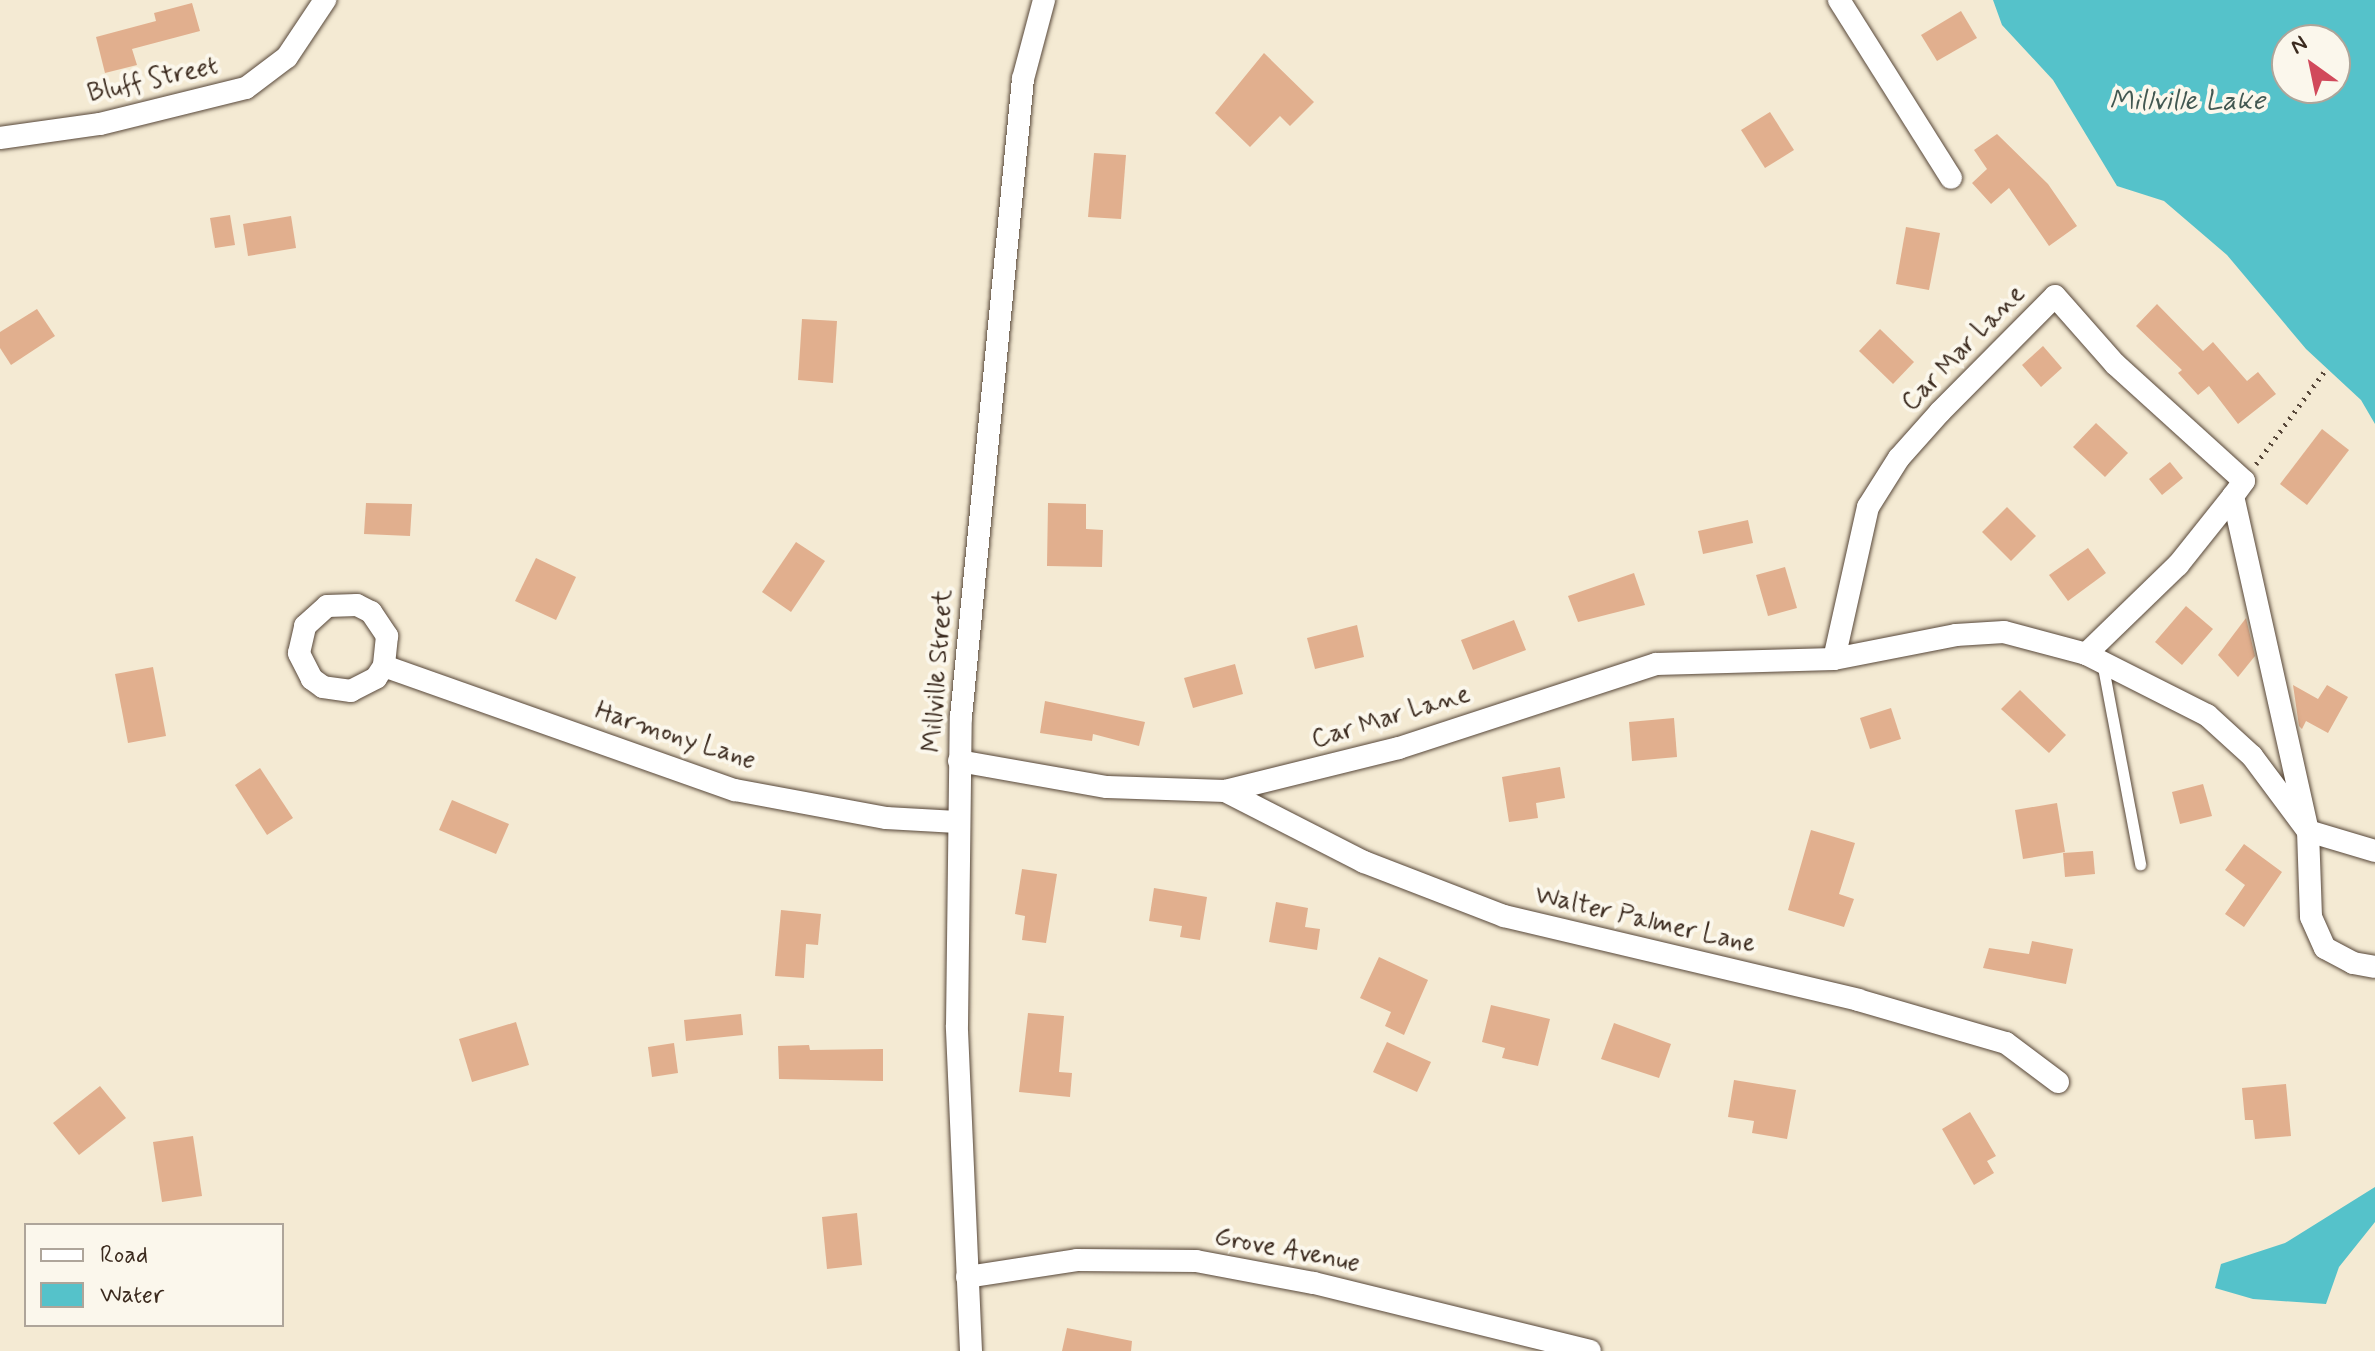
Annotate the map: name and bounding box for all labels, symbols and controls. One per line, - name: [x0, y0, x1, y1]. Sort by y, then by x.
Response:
- north arrow: [2271, 24, 2351, 104]
- text: N: [2285, 30, 2313, 61]
- street label: Bluff Street: [83, 50, 223, 112]
- water label: Millville Lake: [2109, 85, 2265, 119]
- street label: Car Mar Lane: [1897, 281, 2031, 417]
- street label: Millville Street: [918, 588, 960, 754]
- street label: Car Mar Lane: [1310, 680, 1472, 756]
- street label: Harmony Lane: [590, 696, 760, 778]
- street label: Walter Palmer Lane: [1528, 880, 1762, 962]
- street label: Grove Avenue: [1210, 1221, 1364, 1281]
- legend: [24, 1223, 284, 1327]
- text: Road: [100, 1240, 148, 1271]
- text: Water: [100, 1280, 164, 1311]

